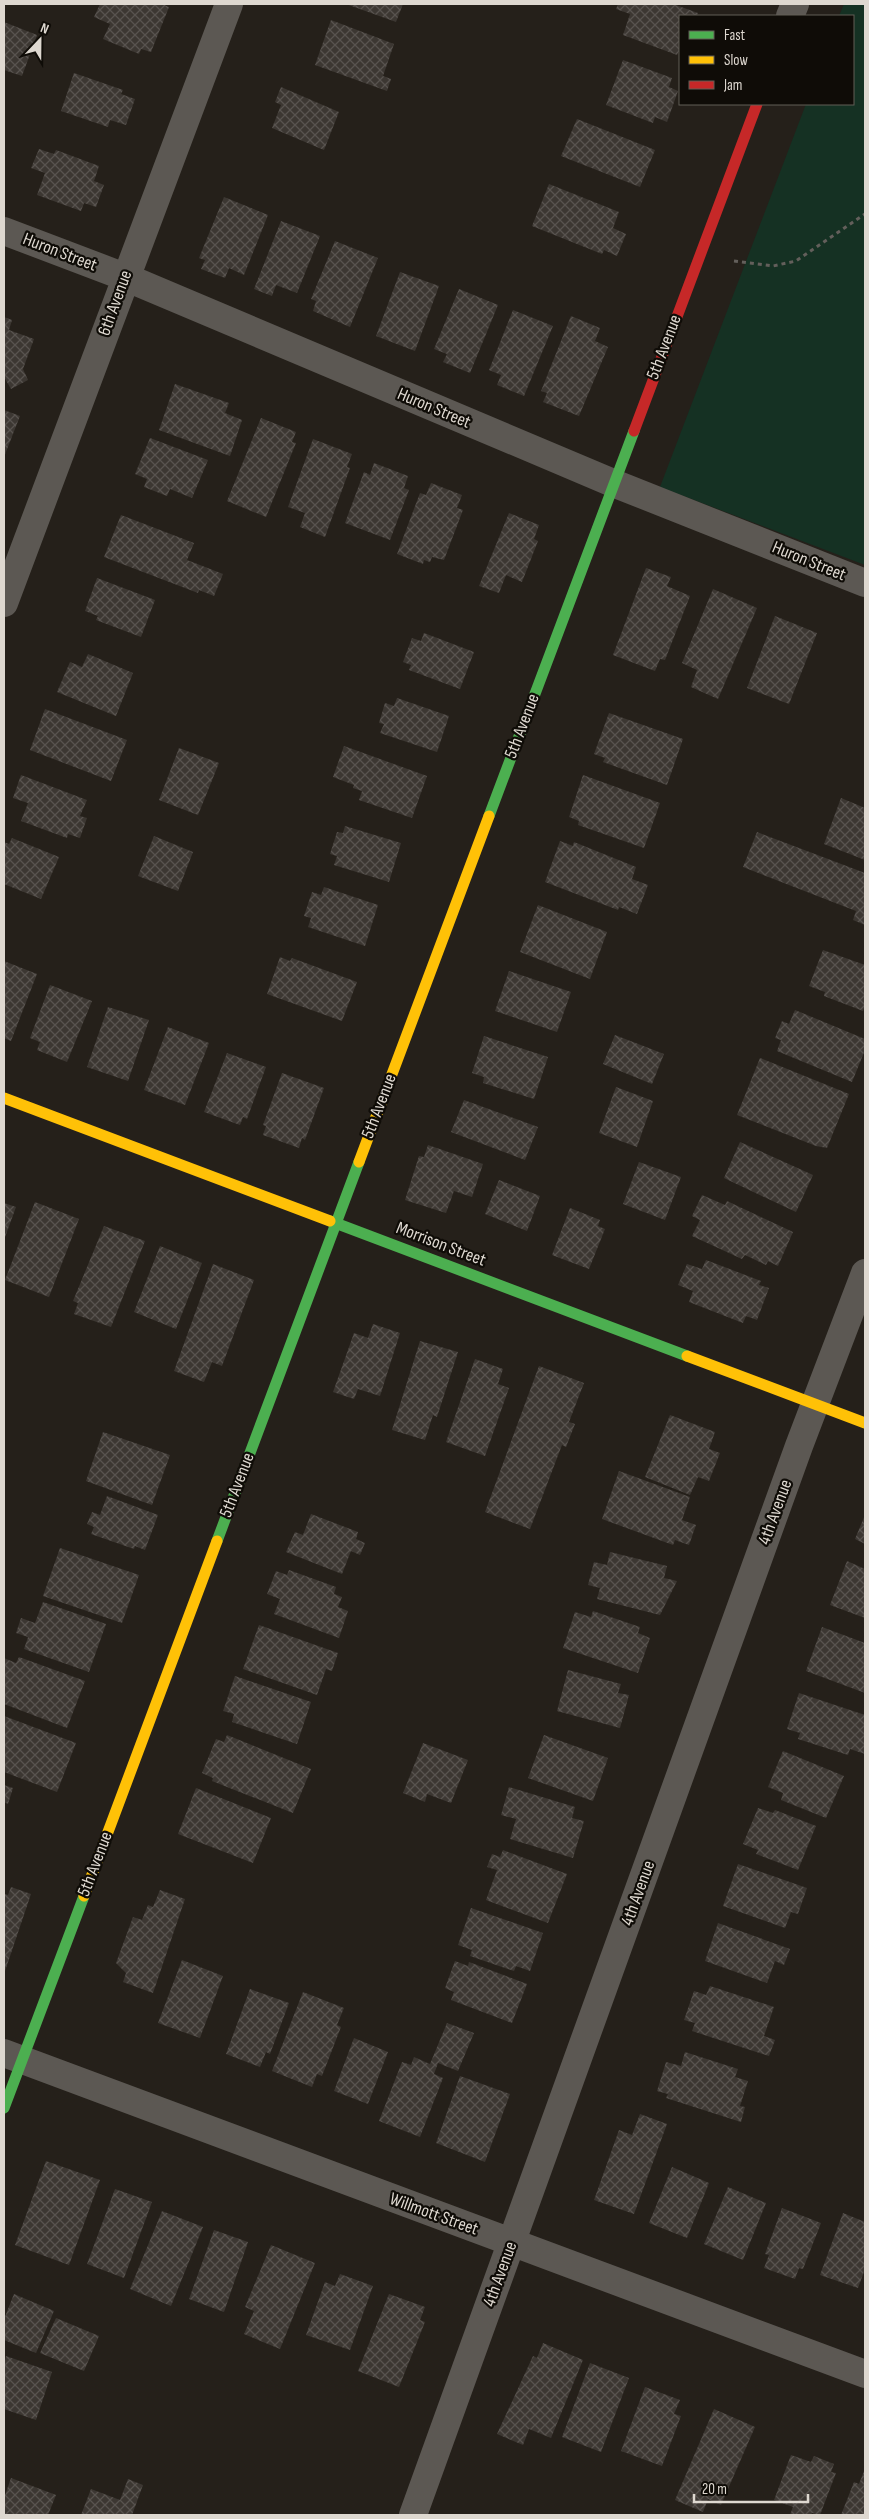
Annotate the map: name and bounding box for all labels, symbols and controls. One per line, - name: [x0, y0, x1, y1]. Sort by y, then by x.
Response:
- north arrow: [15, 15, 65, 65]
- legend: [679, 15, 854, 105]
- text: N: [38, 19, 51, 38]
- text: Fast: [724, 26, 746, 45]
- text: Slow: [724, 51, 748, 70]
- text: Jam: [723, 76, 742, 95]
- street label: Huron Street: [20, 228, 100, 276]
- street label: 6th Avenue: [94, 267, 136, 339]
- street label: 5th Avenue: [642, 312, 686, 382]
- street label: Huron Street: [394, 383, 474, 433]
- street label: Huron Street: [769, 537, 849, 585]
- street label: 5th Avenue: [500, 691, 544, 761]
- street label: 5th Avenue: [357, 1071, 401, 1141]
- street label: Morrison Street: [393, 1217, 489, 1271]
- street label: 5th Avenue: [215, 1450, 259, 1520]
- street label: 4th Avenue: [754, 1477, 796, 1547]
- street label: 5th Avenue: [73, 1829, 117, 1899]
- street label: 4th Avenue: [617, 1858, 659, 1928]
- street label: Willmott Street: [387, 2188, 482, 2240]
- street label: 4th Avenue: [479, 2239, 521, 2309]
- scale bar: [694, 2472, 808, 2504]
- text: 20 m: [702, 2480, 727, 2499]

